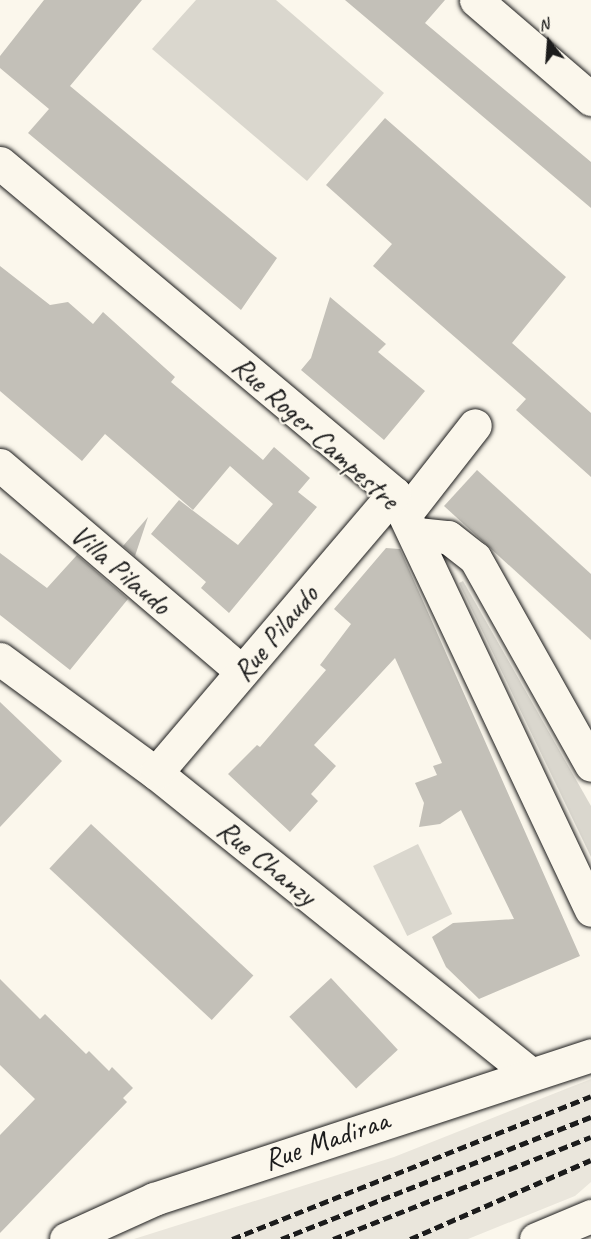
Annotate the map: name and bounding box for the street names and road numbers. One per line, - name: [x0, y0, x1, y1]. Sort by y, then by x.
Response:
- street label: Rue Roger Campestre: [224, 347, 408, 517]
- street label: Villa Pilaudo: [64, 516, 178, 622]
- street label: Rue Pilaudo: [225, 578, 325, 688]
- street label: Rue Chanzy: [210, 811, 324, 913]
- street label: Rue Madiraa: [258, 1102, 394, 1178]

